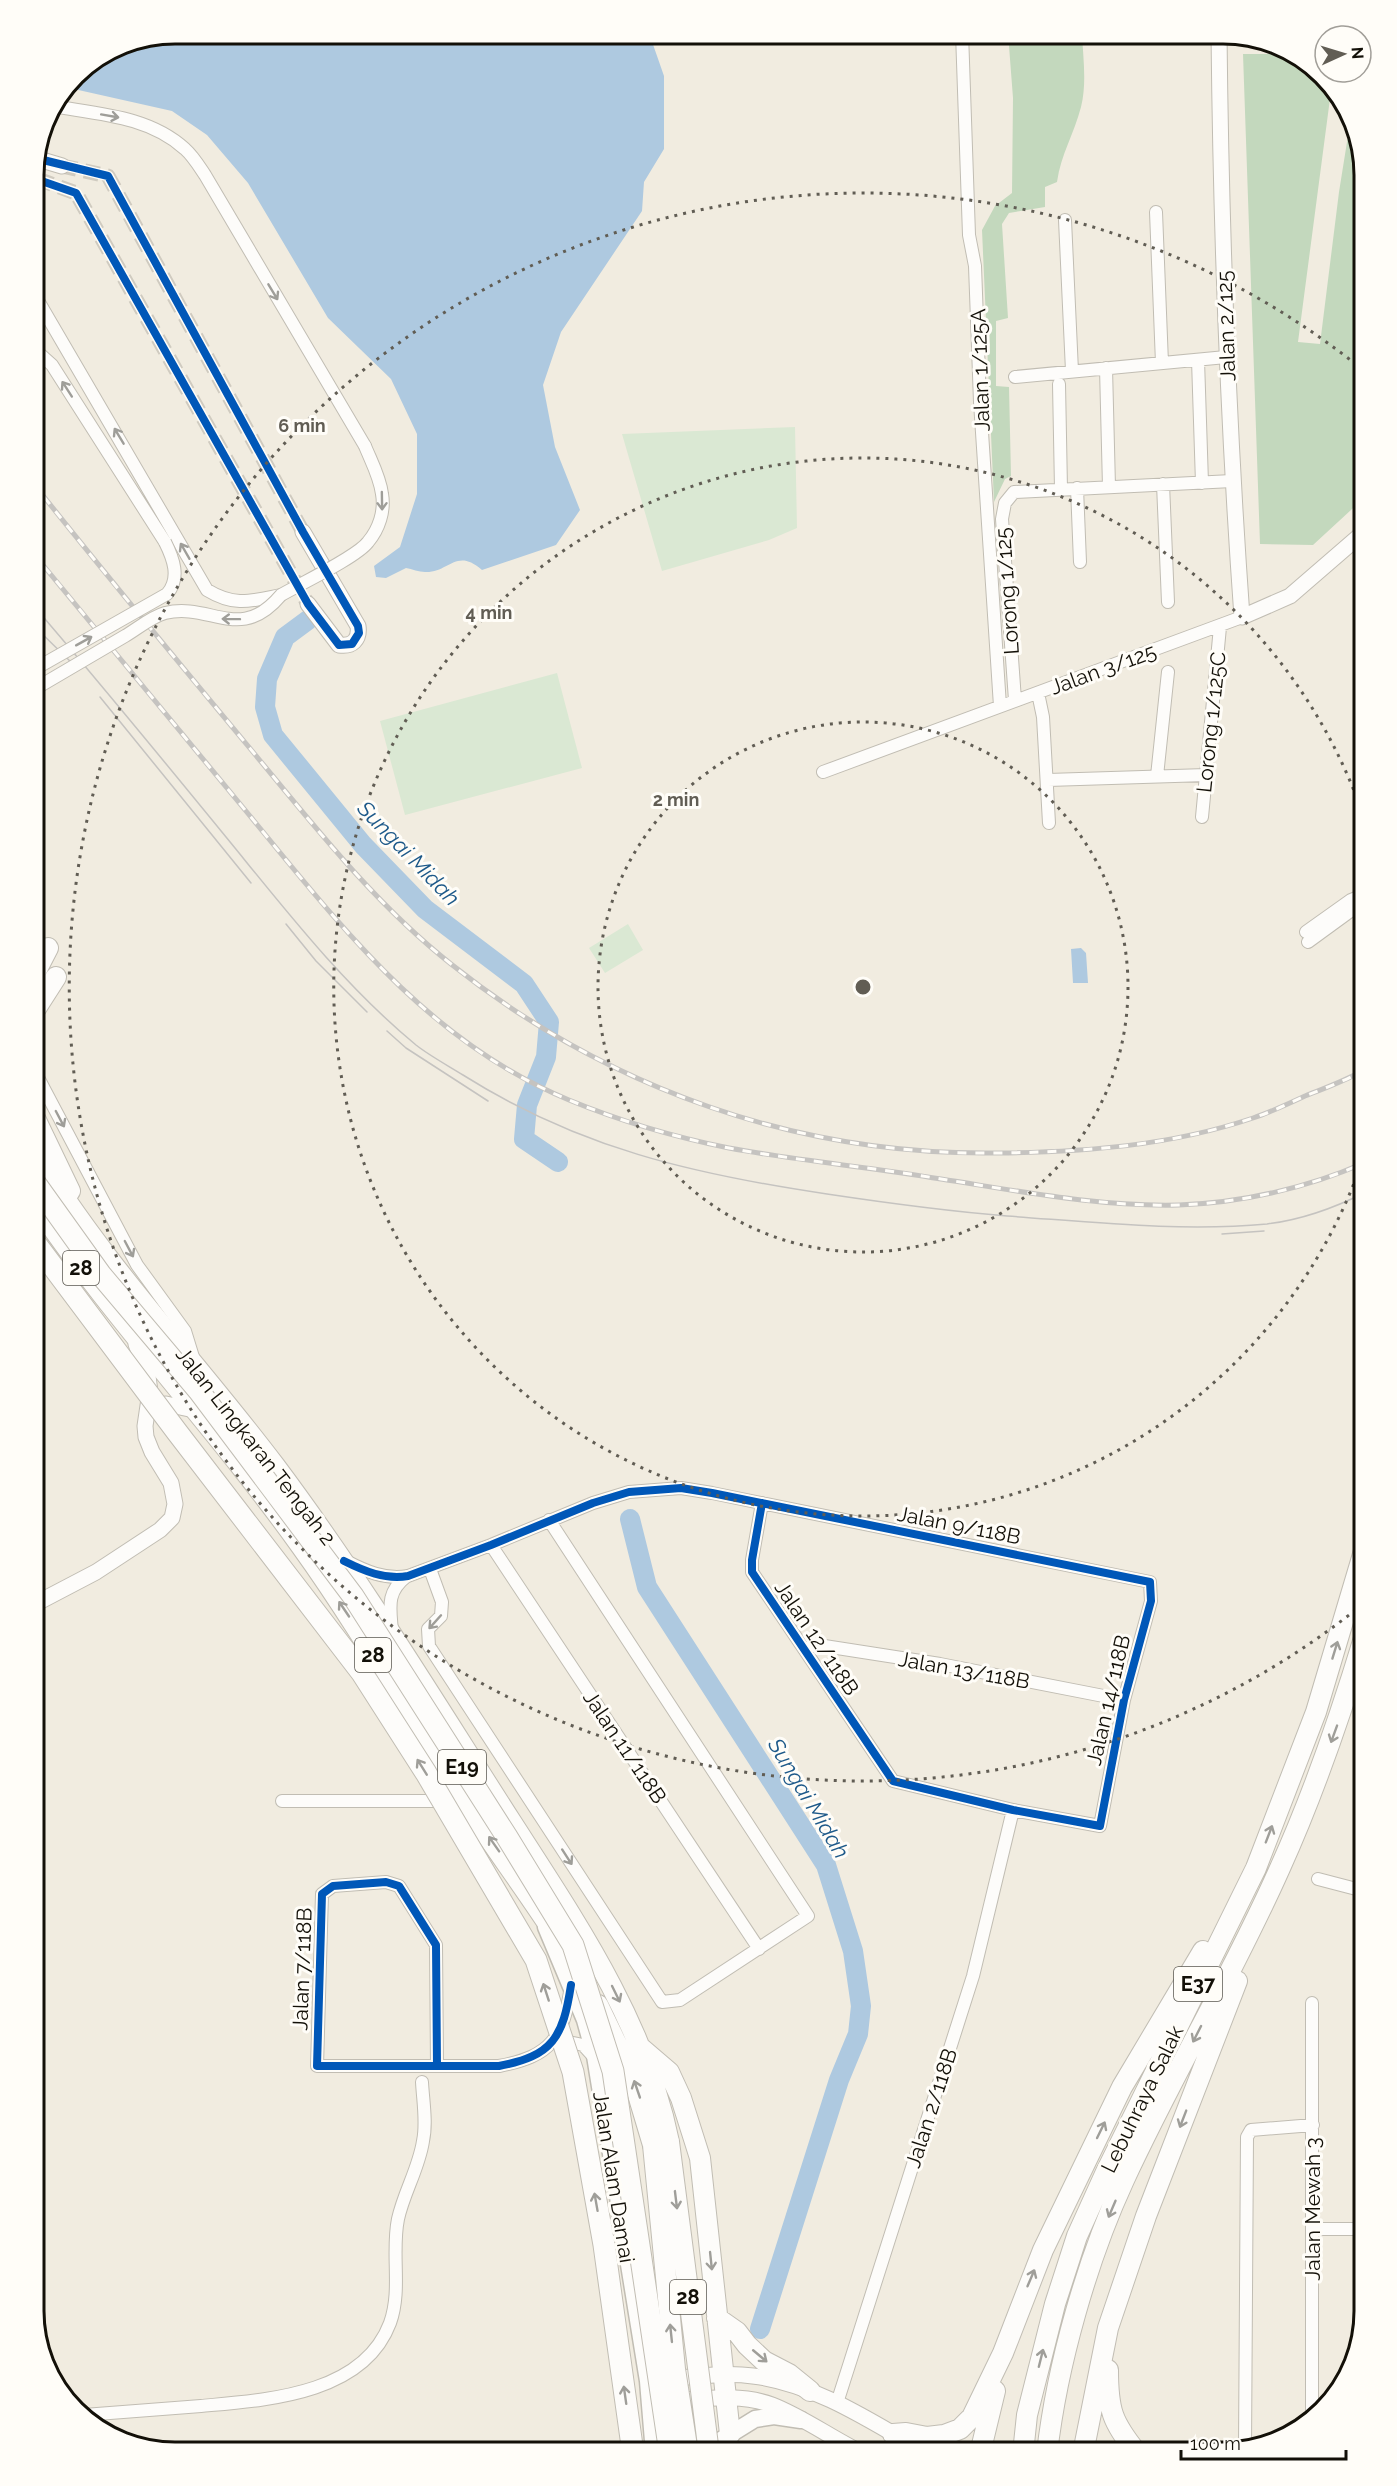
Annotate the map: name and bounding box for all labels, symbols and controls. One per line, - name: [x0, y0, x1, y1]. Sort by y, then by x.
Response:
- north arrow: [1313, 24, 1373, 84]
- text: N: [1348, 46, 1367, 60]
- one-way arrow: [99, 111, 119, 122]
- street label: Jalan 2/125: [1212, 270, 1240, 382]
- one-way arrow: [268, 282, 279, 300]
- street label: Jalan 1/125A: [965, 308, 995, 432]
- one-way arrow: [61, 381, 73, 398]
- text: 6 min: [278, 415, 326, 436]
- one-way arrow: [112, 428, 124, 445]
- one-way arrow: [376, 490, 388, 510]
- street label: Lorong 1/125: [990, 527, 1024, 655]
- one-way arrow: [179, 543, 191, 560]
- text: 4 min: [466, 602, 512, 623]
- one-way arrow: [221, 613, 241, 625]
- one-way arrow: [75, 635, 92, 647]
- street label: Jalan 3/125: [1047, 638, 1159, 700]
- street label: Lorong 1/125C: [1191, 650, 1231, 794]
- text: 2 min: [653, 789, 699, 810]
- water label: Sungai Midah: [352, 794, 465, 911]
- centre of rings: [853, 977, 873, 997]
- one-way arrow: [55, 1110, 66, 1128]
- one-way arrow: [123, 1240, 135, 1257]
- road number: 28: [63, 1251, 99, 1285]
- street label: Jalan Lingkaran Tengah 2: [171, 1342, 341, 1550]
- street label: Jalan 9/118B: [895, 1501, 1023, 1549]
- street label: Jalan 12/118B: [770, 1576, 864, 1700]
- one-way arrow: [337, 1600, 350, 1617]
- one-way arrow: [428, 1614, 442, 1630]
- street label: Jalan 14/118B: [1081, 1632, 1135, 1768]
- road number: 28: [355, 1638, 391, 1672]
- one-way arrow: [1330, 1641, 1341, 1660]
- street label: Jalan 13/118B: [896, 1646, 1032, 1694]
- street label: Jalan 11/118B: [578, 1686, 672, 1808]
- one-way arrow: [1328, 1724, 1339, 1743]
- water label: Sungai Midah: [762, 1732, 855, 1863]
- road number: E19: [438, 1750, 486, 1784]
- one-way arrow: [416, 1759, 428, 1776]
- one-way arrow: [1265, 1825, 1276, 1844]
- one-way arrow: [488, 1836, 500, 1853]
- one-way arrow: [561, 1848, 573, 1865]
- street label: Jalan 7/118B: [287, 1907, 317, 2031]
- road number: E37: [1174, 1967, 1222, 2001]
- one-way arrow: [540, 1983, 551, 2002]
- one-way arrow: [611, 1984, 622, 2002]
- street label: Lebuhraya Salak: [1096, 2021, 1188, 2177]
- one-way arrow: [1191, 2025, 1203, 2043]
- street label: Jalan 2/118B: [900, 2045, 962, 2171]
- one-way arrow: [630, 2080, 641, 2099]
- street label: Jalan Alam Damai: [588, 2090, 640, 2264]
- one-way arrow: [1177, 2110, 1188, 2128]
- one-way arrow: [1095, 2122, 1107, 2140]
- street label: Jalan Mewah 3: [1300, 2137, 1325, 2281]
- one-way arrow: [671, 2189, 682, 2209]
- one-way arrow: [590, 2193, 601, 2212]
- one-way arrow: [1106, 2200, 1117, 2218]
- one-way arrow: [706, 2250, 717, 2270]
- one-way arrow: [1026, 2270, 1037, 2288]
- road number: 28: [670, 2280, 706, 2314]
- one-way arrow: [665, 2323, 676, 2343]
- one-way arrow: [1036, 2349, 1048, 2368]
- one-way arrow: [752, 2350, 768, 2363]
- one-way arrow: [619, 2385, 630, 2405]
- scale bar: [1181, 2423, 1346, 2461]
- text: 100 m: [1190, 2433, 1241, 2454]

